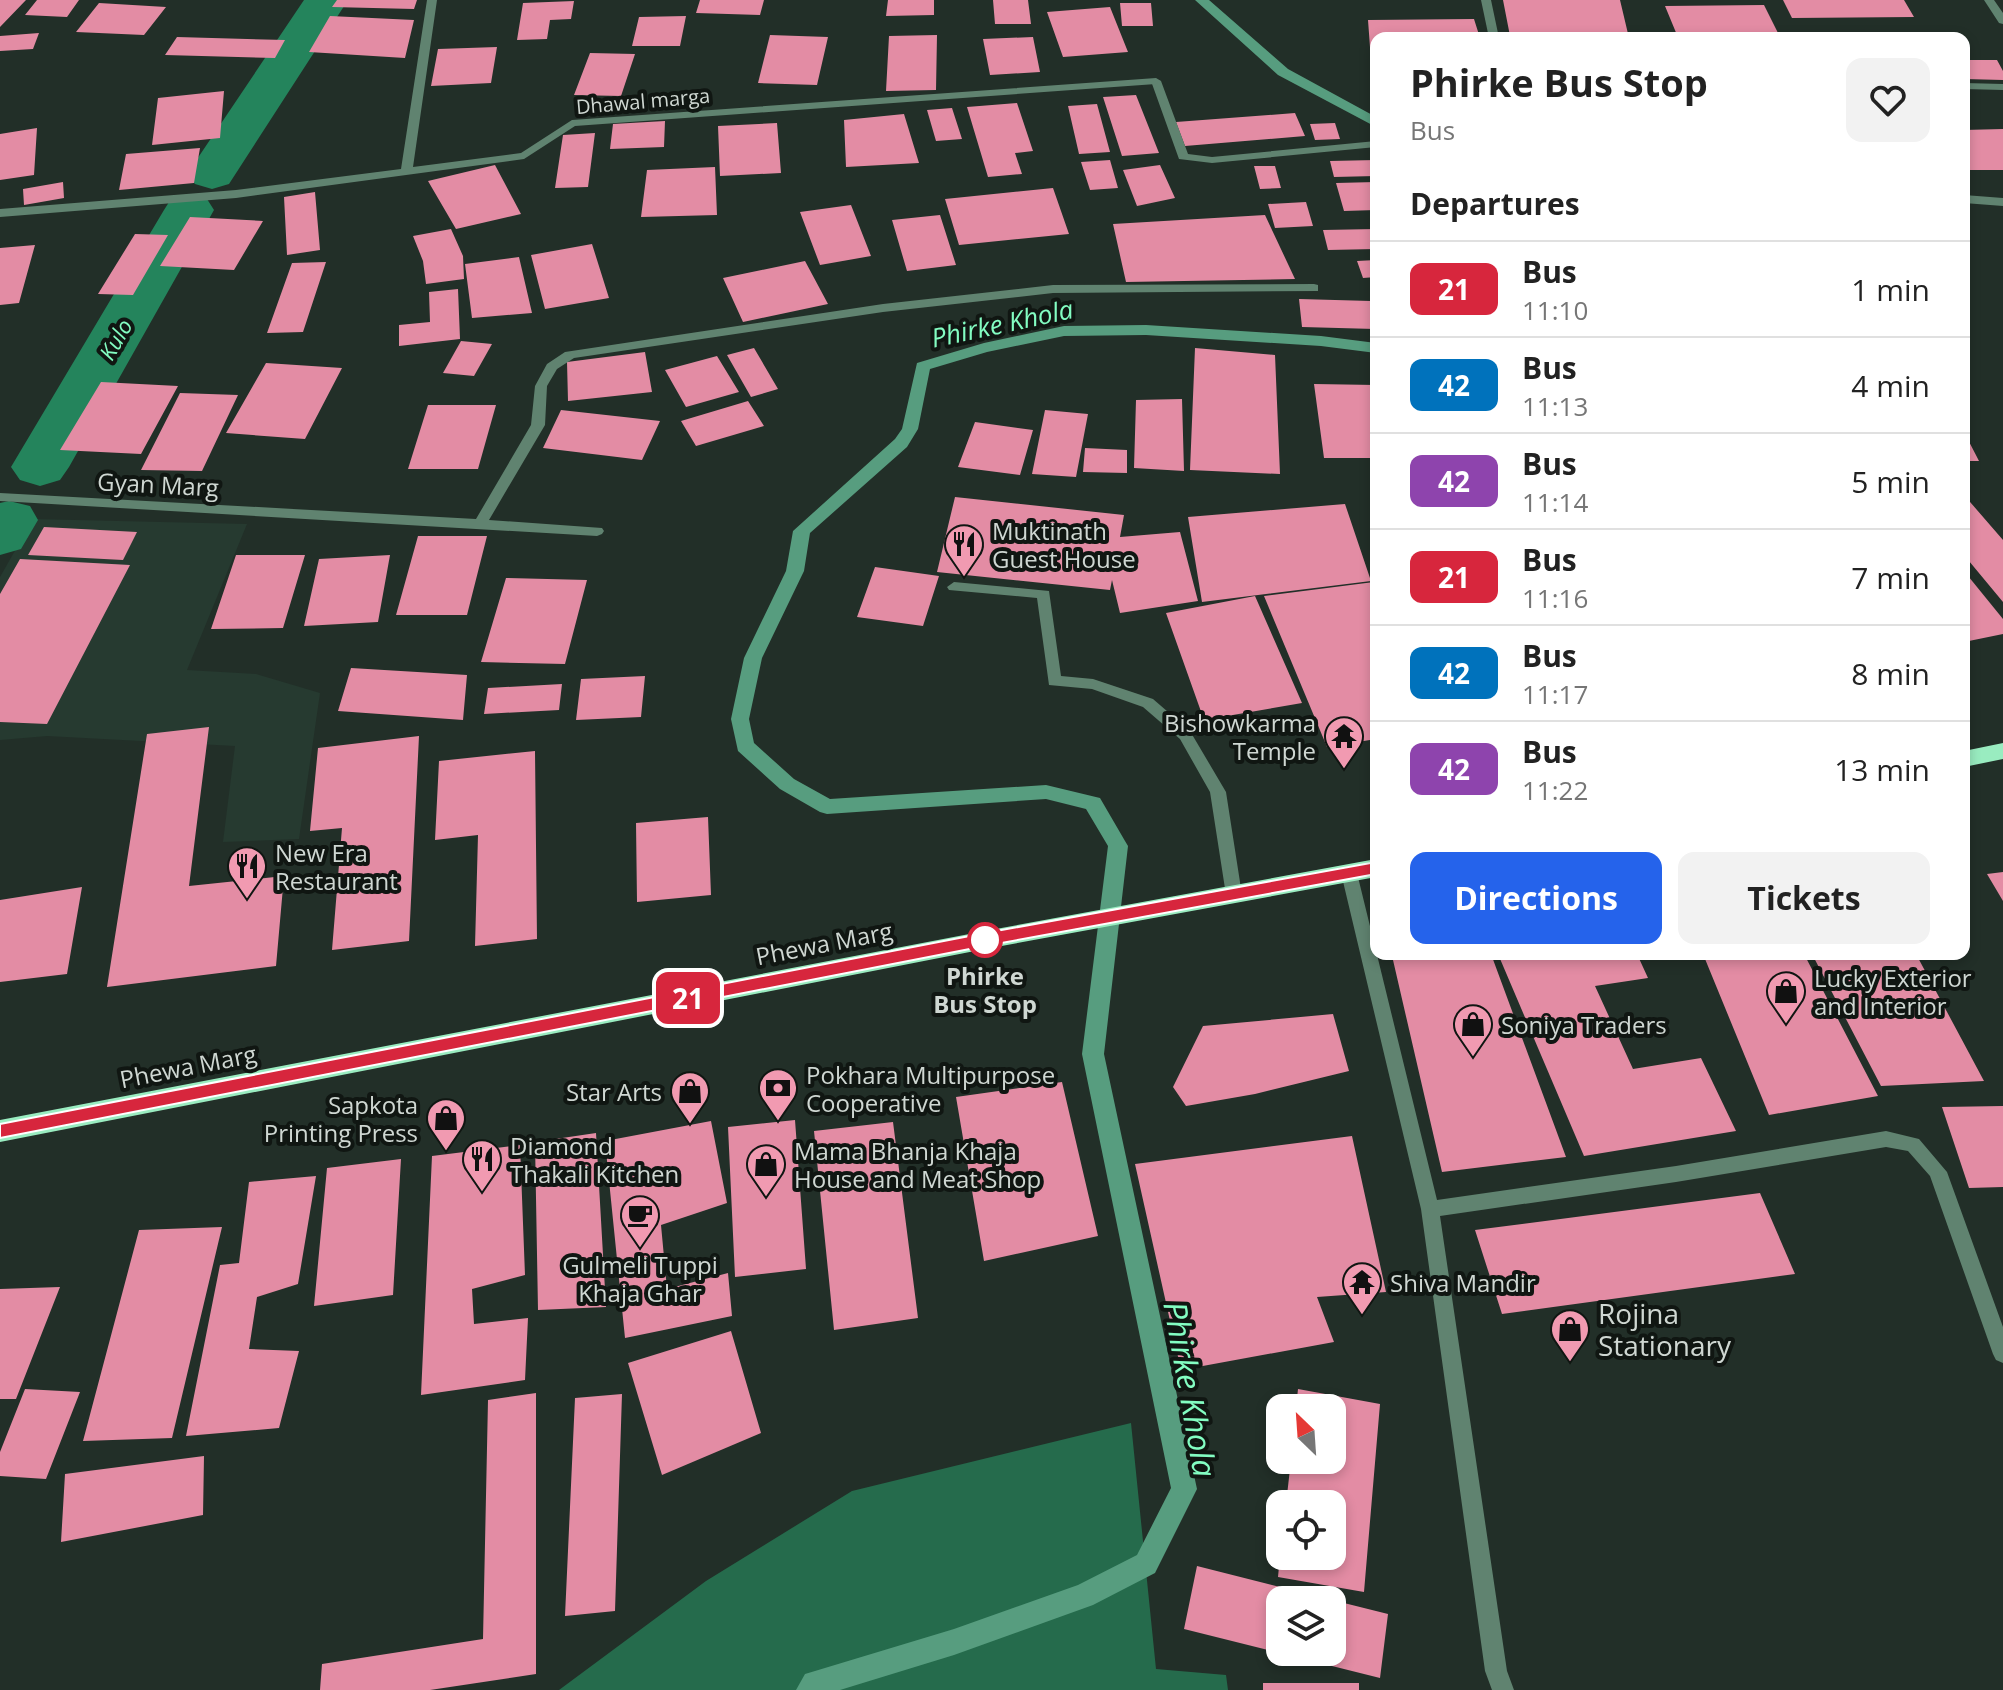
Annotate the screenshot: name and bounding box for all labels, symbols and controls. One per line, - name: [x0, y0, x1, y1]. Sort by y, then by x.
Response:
- text: Phirke Bus Stop: [1410, 56, 1708, 108]
- button: heart: [1846, 58, 1930, 142]
- street label: Dhawal marga: [575, 82, 711, 120]
- text: Bus: [1410, 112, 1455, 148]
- text: Departures: [1410, 183, 1580, 224]
- text: Bus: [1522, 251, 1577, 292]
- text: 1 min: [1851, 269, 1930, 310]
- text: 21: [1438, 270, 1470, 308]
- water label: Phirke Khola: [928, 290, 1077, 356]
- text: 11:10: [1522, 292, 1588, 328]
- water label: Kulo: [91, 313, 139, 365]
- text: Bus: [1522, 347, 1577, 388]
- text: 4 min: [1851, 365, 1930, 406]
- text: 42: [1438, 366, 1470, 404]
- text: 11:13: [1522, 388, 1588, 424]
- text: Bus: [1522, 443, 1577, 484]
- text: 5 min: [1851, 461, 1930, 502]
- text: 42: [1438, 462, 1470, 500]
- street label: Gyan Marg: [96, 464, 220, 504]
- text: 11:14: [1522, 484, 1588, 520]
- place label: Muktinath Guest House: [992, 514, 1136, 575]
- restaurant icon: Muktinath Guest House: [943, 523, 985, 578]
- text: Bus: [1522, 539, 1577, 580]
- text: 7 min: [1851, 557, 1930, 598]
- text: 21: [1438, 558, 1470, 596]
- text: 11:16: [1522, 580, 1588, 616]
- text: Bus: [1522, 635, 1577, 676]
- text: 8 min: [1851, 653, 1930, 694]
- text: 42: [1438, 654, 1470, 692]
- text: 11:17: [1522, 676, 1588, 712]
- place label: Bishowkarma Temple: [1164, 706, 1316, 767]
- temple icon: Bishowkarma Temple: [1323, 715, 1365, 770]
- text: Bus: [1522, 731, 1577, 772]
- text: 13 min: [1834, 749, 1930, 790]
- text: 42: [1438, 750, 1470, 788]
- text: 11:22: [1522, 772, 1588, 808]
- place label: New Era Restaurant: [275, 836, 398, 897]
- restaurant icon: New Era Restaurant: [226, 845, 268, 900]
- button: Directions: [1410, 852, 1662, 944]
- button: Tickets: [1678, 852, 1930, 944]
- street label: Phewa Marg: [753, 914, 895, 972]
- marker: Phirke Bus Stop: [968, 923, 1002, 957]
- place label: Phirke Bus Stop: [933, 959, 1037, 1020]
- place label: Lucky Exterior and Interior: [1814, 961, 1972, 1022]
- shop icon: Lucky Exterior and Interior: [1765, 970, 1807, 1025]
- line badge: 21: [652, 972, 724, 1024]
- text: 21: [672, 979, 704, 1017]
- shop icon: Soniya Traders: [1452, 1003, 1494, 1058]
- place label: Soniya Traders: [1501, 1008, 1667, 1041]
- street label: Phewa Marg: [117, 1037, 259, 1095]
- place label: Pokhara Multipurpose Cooperative: [806, 1058, 1055, 1119]
- bank icon: Pokhara Multipurpose Cooperative: [757, 1067, 799, 1122]
- shop icon: Star Arts: [669, 1070, 711, 1125]
- place label: Star Arts: [566, 1075, 662, 1108]
- place label: Sapkota Printing Press: [264, 1088, 418, 1149]
- shop icon: Sapkota Printing Press: [425, 1097, 467, 1152]
- place label: Diamond Thakali Kitchen: [510, 1129, 679, 1190]
- place label: Mama Bhanja Khaja House and Meat Shop: [794, 1134, 1041, 1195]
- restaurant icon: Diamond Thakali Kitchen: [461, 1138, 503, 1193]
- shop icon: Mama Bhanja Khaja House and Meat Shop: [745, 1143, 787, 1198]
- cafe icon: Gulmeli Tuppi Khaja Ghar: [619, 1194, 661, 1249]
- place label: Gulmeli Tuppi Khaja Ghar: [562, 1248, 718, 1309]
- temple icon: Shiva Mandir: [1341, 1261, 1383, 1316]
- place label: Shiva Mandir: [1390, 1266, 1536, 1299]
- place label: Rojina Stationary: [1598, 1294, 1732, 1364]
- water label: Phirke Khola: [1154, 1298, 1228, 1480]
- shop icon: Rojina Stationary: [1549, 1308, 1591, 1363]
- north arrow: [1266, 1394, 1346, 1474]
- map controls: [1266, 1394, 1346, 1666]
- button: locate: [1266, 1490, 1346, 1570]
- button: layers: [1266, 1586, 1346, 1666]

